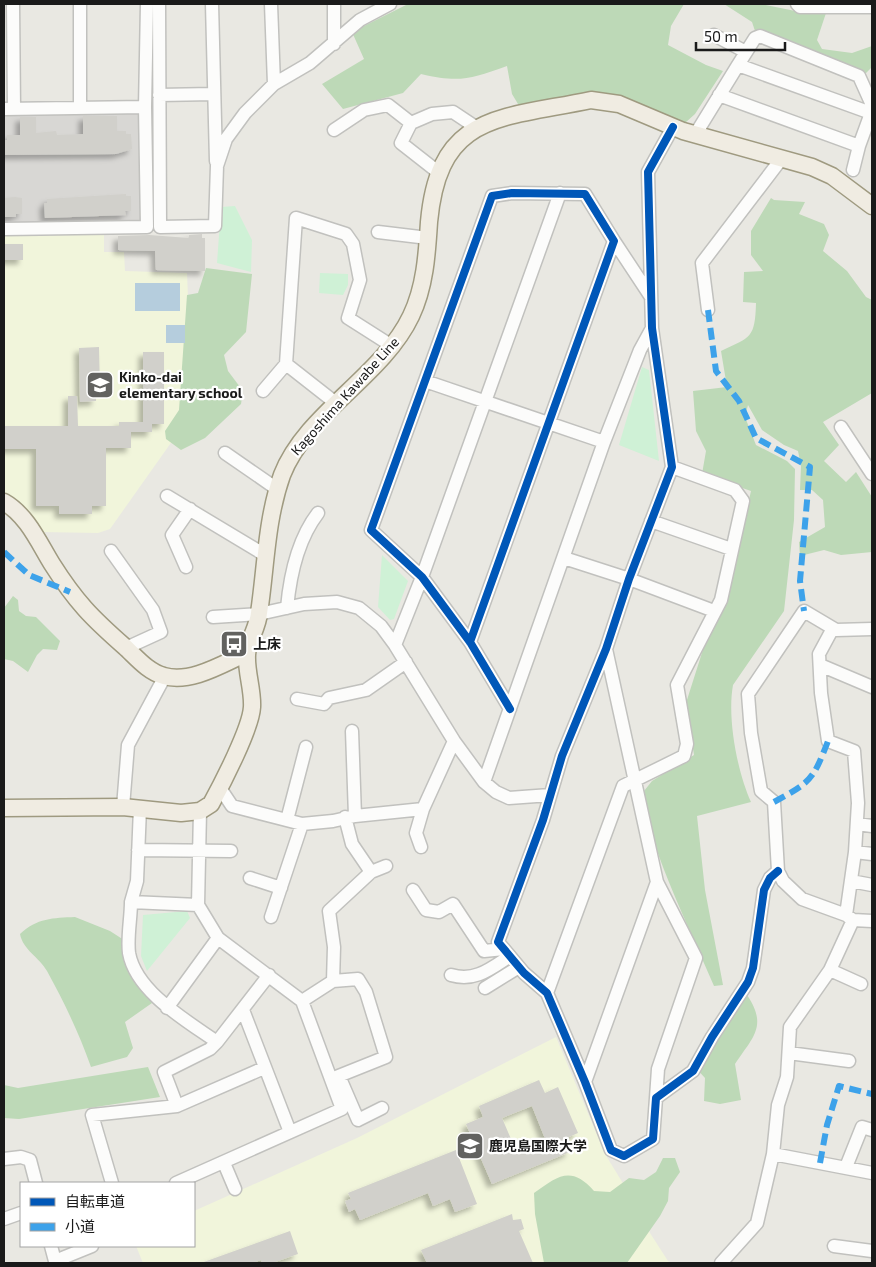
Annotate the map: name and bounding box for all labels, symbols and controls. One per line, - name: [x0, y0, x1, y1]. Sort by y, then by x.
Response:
- scale bar: [696, 20, 785, 52]
- text: 50 m: [704, 27, 738, 45]
- street label: Kagoshima Kawabe Line: [287, 333, 402, 458]
- place label: Kinko-dai elementary school: [119, 368, 243, 401]
- school or university icon: Kinko-dai elementary school: [85, 370, 115, 400]
- bus stop icon: 上床: [219, 629, 249, 659]
- place label: 上床: [253, 635, 281, 652]
- school or university icon: 鹿児島国際大学: [455, 1131, 485, 1161]
- place label: 鹿児島国際大学: [489, 1137, 587, 1154]
- legend: [20, 1182, 195, 1247]
- text: 自転車道: [65, 1192, 125, 1210]
- text: 小道: [65, 1217, 95, 1235]

